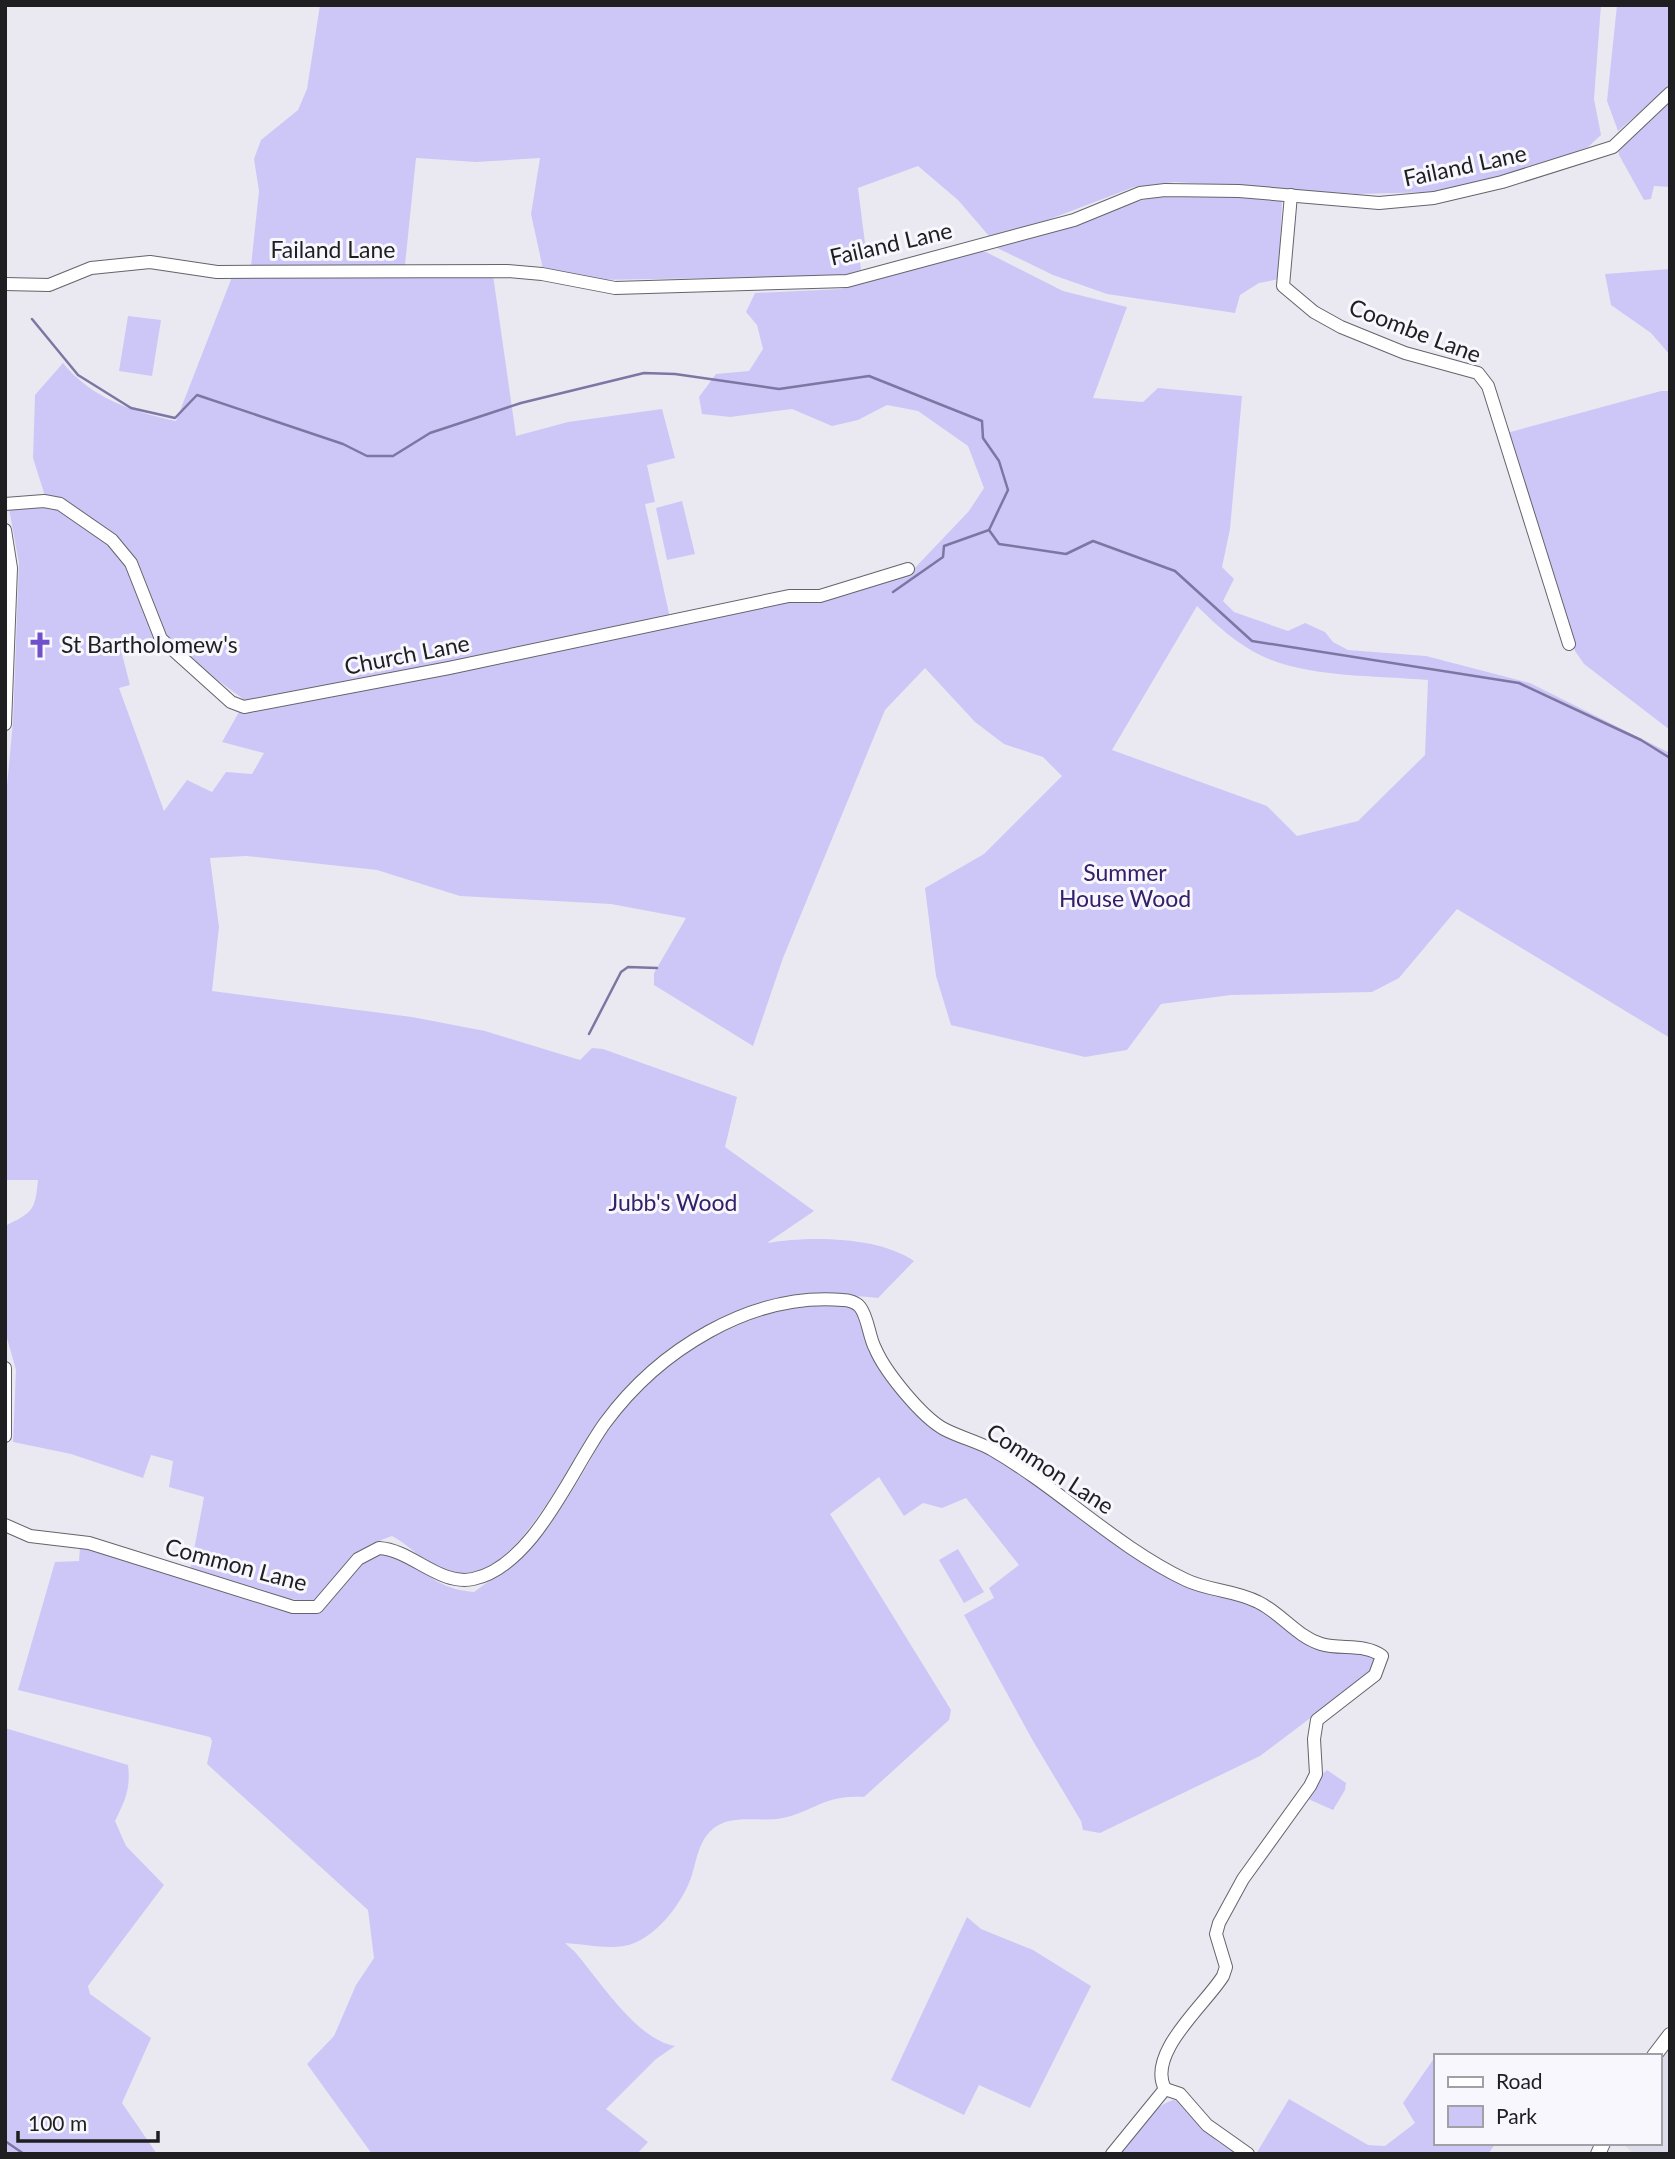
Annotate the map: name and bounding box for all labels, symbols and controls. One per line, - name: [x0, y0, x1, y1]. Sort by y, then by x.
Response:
- street label: Failand Lane: [1401, 138, 1529, 192]
- street label: Failand Lane: [827, 215, 955, 271]
- street label: Failand Lane: [270, 235, 396, 263]
- street label: Coombe Lane: [1345, 292, 1485, 368]
- street label: Church Lane: [342, 628, 472, 680]
- church icon: St Bartholomew's: [25, 630, 55, 660]
- place label: St Bartholomew's: [61, 630, 238, 658]
- park label: Summer House Wood: [1059, 858, 1191, 912]
- park label: Jubb's Wood: [608, 1188, 738, 1216]
- street label: Common Lane: [982, 1417, 1119, 1520]
- street label: Common Lane: [162, 1532, 310, 1596]
- legend: [1434, 2054, 1661, 2145]
- text: Road: [1496, 2068, 1543, 2093]
- scale bar: [18, 2100, 158, 2144]
- text: Park: [1496, 2103, 1537, 2128]
- text: 100 m: [28, 2110, 87, 2135]

